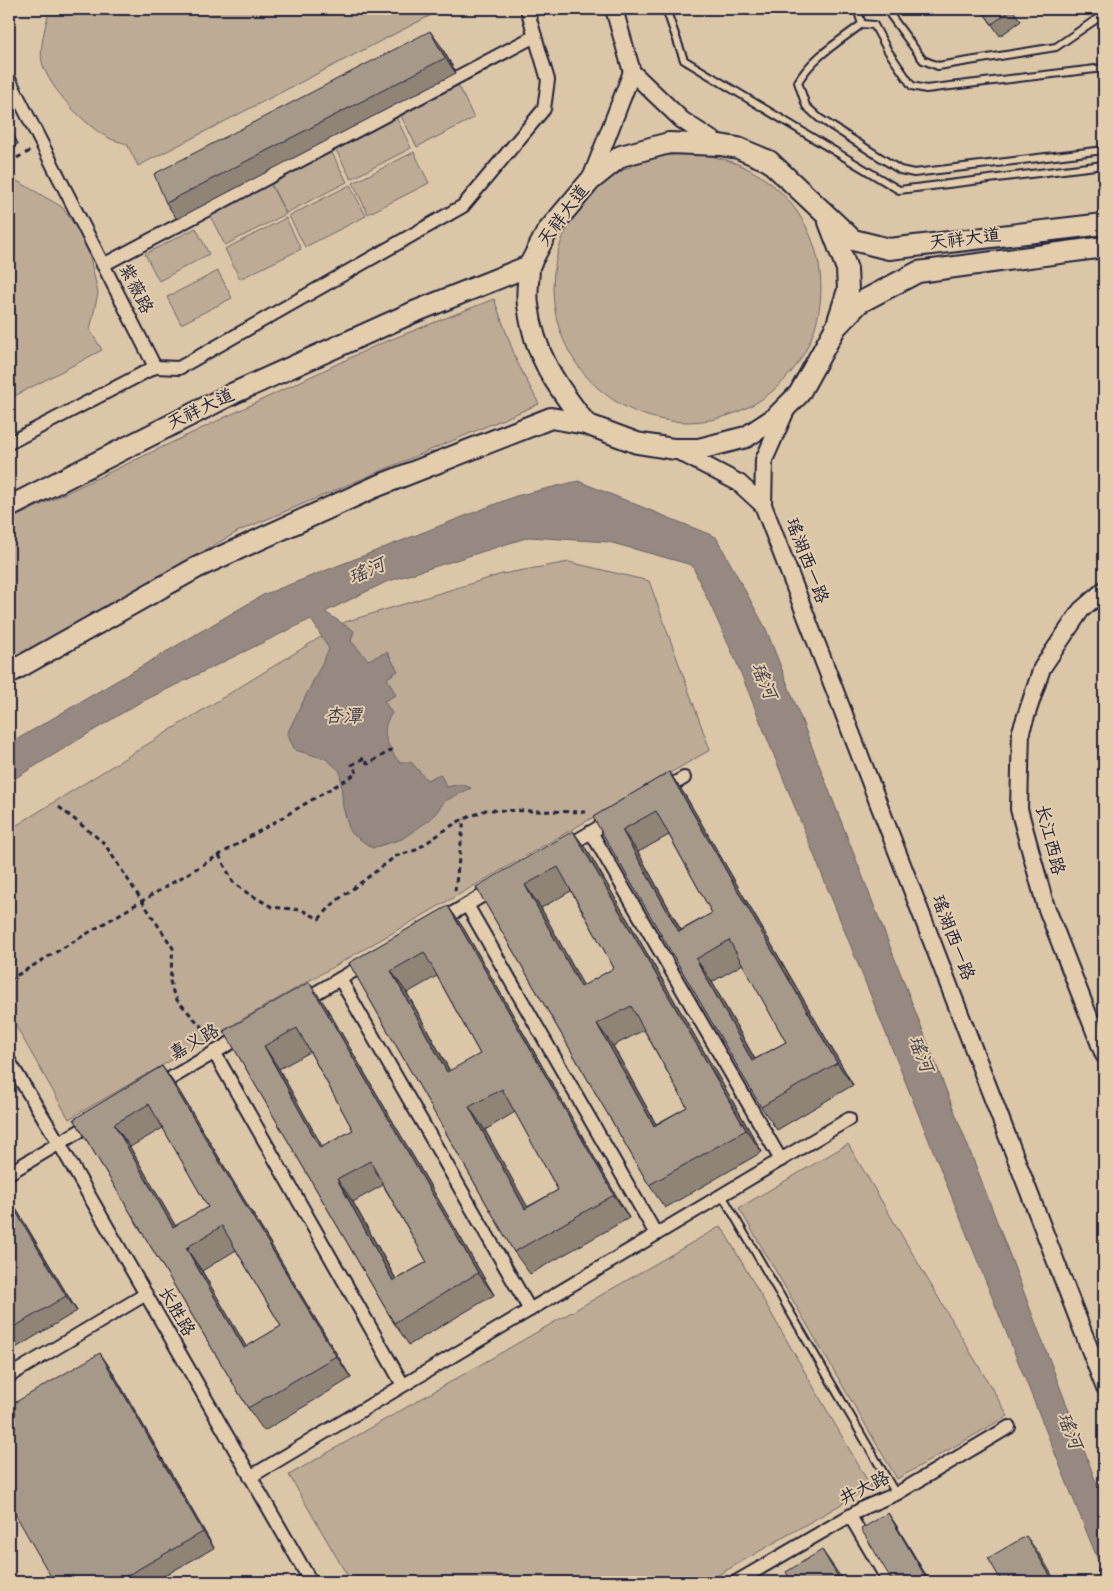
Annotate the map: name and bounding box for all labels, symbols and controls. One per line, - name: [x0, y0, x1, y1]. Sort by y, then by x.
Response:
- street label: 天祥大道: [531, 179, 597, 253]
- street label: 天祥大道: [928, 221, 1002, 259]
- street label: 紫薇路: [110, 258, 160, 320]
- street label: 天祥大道: [162, 381, 240, 439]
- street label: 瑶湖西一路: [776, 514, 836, 608]
- water label: 瑶河: [344, 549, 393, 593]
- water label: 瑶河: [742, 658, 785, 707]
- water label: 杏潭: [324, 702, 364, 732]
- street label: 长江西路: [1026, 802, 1072, 878]
- street label: 瑶湖西一路: [922, 891, 982, 985]
- street label: 嘉义路: [164, 1017, 226, 1069]
- water label: 瑶河: [899, 1031, 942, 1080]
- street label: 长胜路: [150, 1281, 202, 1343]
- water label: 瑶河: [1048, 1408, 1091, 1457]
- street label: 井大路: [834, 1464, 896, 1514]

